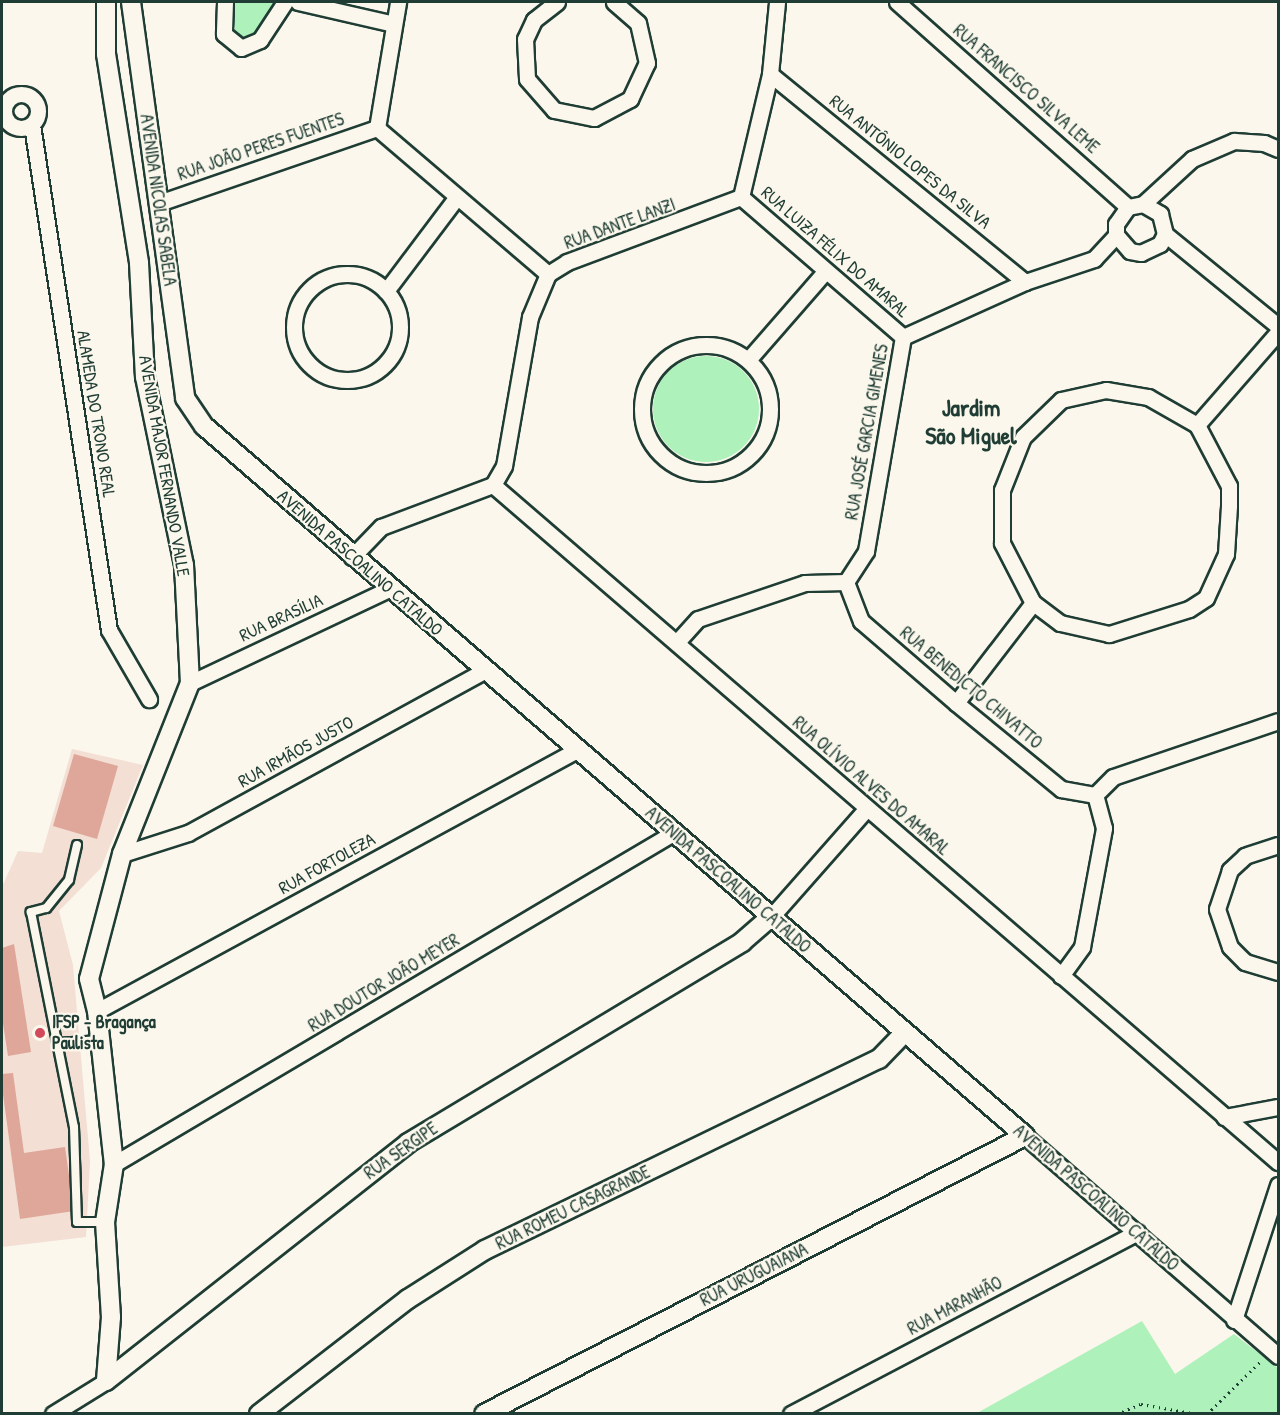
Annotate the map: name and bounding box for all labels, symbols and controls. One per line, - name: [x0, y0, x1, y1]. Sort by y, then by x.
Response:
- street label: RUA FRANCISCO SILVA LEME: [949, 20, 1103, 158]
- street label: RUA ANTÔNIO LOPES DA SILVA: [825, 90, 995, 234]
- street label: RUA JOÃO PERES FUENTES: [175, 108, 347, 186]
- street label: AVENIDA NICOLAS SABELA: [135, 113, 181, 287]
- street label: RUA LUIZA FÉLIX DO AMARAL: [757, 182, 913, 322]
- street label: RUA DANTE LANZI: [561, 194, 679, 254]
- street label: ALAMEDA DO TRONO REAL: [72, 329, 120, 499]
- street label: RUA JOSÉ GARCIA GIMENES: [841, 342, 893, 522]
- street label: AVENIDA MAJOR FERNANDO VALLE: [134, 354, 194, 578]
- district label: Jardim São Miguel: [925, 394, 1017, 450]
- street label: AVENIDA PASCOALINO CATALDO: [273, 485, 447, 641]
- street label: RUA BRASÍLIA: [236, 589, 326, 647]
- street label: RUA BENEDICTO CHIVATTO: [895, 622, 1047, 754]
- street label: RUA IRMÃOS JUSTO: [235, 711, 357, 793]
- street label: RUA OLÍVIO ALVES DO AMARAL: [788, 712, 954, 860]
- street label: AVENIDA PASCOALINO CATALDO: [641, 802, 815, 958]
- street label: RUA FORTOLEZA: [275, 829, 379, 899]
- street label: RUA DOUTOR JOÃO MEYER: [304, 929, 464, 1037]
- place label: IFSP - Bragança Paulista: [52, 1012, 156, 1054]
- marker: IFSP - Bragança Paulista: [33, 1026, 47, 1040]
- street label: RUA SERGIPE: [360, 1118, 442, 1184]
- street label: AVENIDA PASCOALINO CATALDO: [1009, 1120, 1183, 1276]
- street label: RUA ROMEU CASAGRANDE: [492, 1161, 654, 1255]
- street label: RUA URUGUAIANA: [697, 1239, 811, 1311]
- street label: RUA MARANHÃO: [904, 1272, 1006, 1340]

